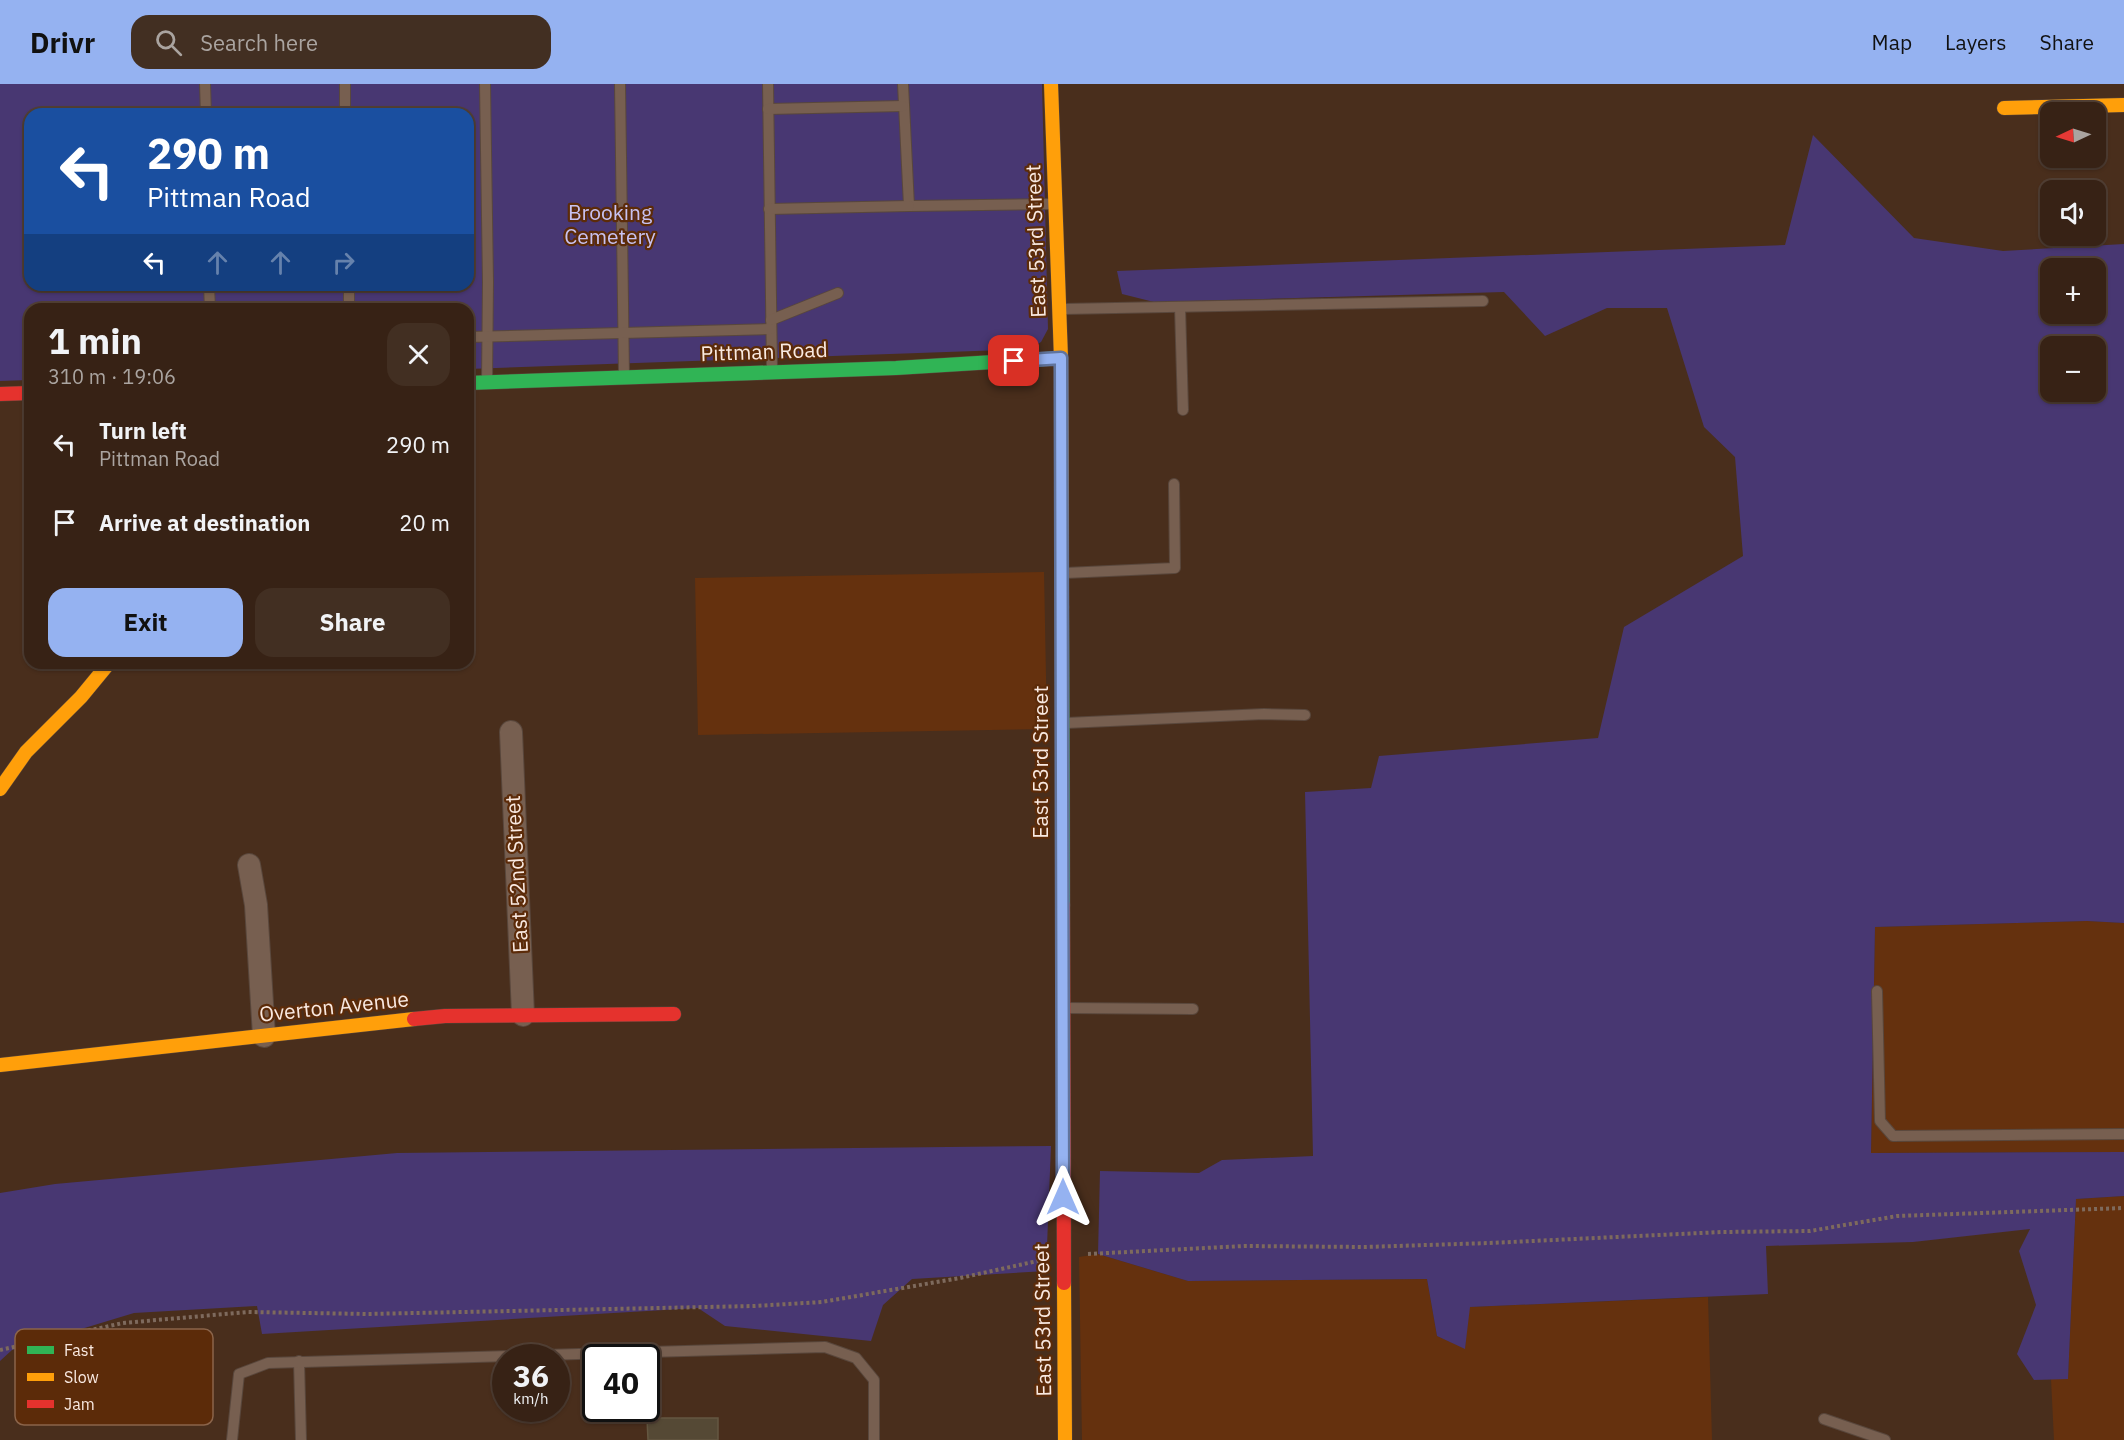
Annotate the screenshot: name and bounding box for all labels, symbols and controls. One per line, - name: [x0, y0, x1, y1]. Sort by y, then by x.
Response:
- search box: [131, 15, 551, 69]
- text: Drivr: [30, 24, 95, 61]
- icon: search: [152, 26, 185, 59]
- text: Search here: [200, 28, 318, 57]
- text: Map: [1872, 28, 1912, 56]
- text: Layers: [1945, 28, 2007, 56]
- text: Share: [2040, 28, 2094, 56]
- north arrow: [2040, 102, 2106, 168]
- map controls: [2040, 102, 2106, 402]
- text: 290 m: [147, 126, 270, 181]
- icon: left: [48, 132, 126, 210]
- street label: East 53rd Street: [1018, 164, 1052, 318]
- text: Pittman Road: [147, 179, 311, 214]
- button: sound: [2040, 180, 2106, 246]
- park label: Brooking Cemetery: [564, 198, 656, 250]
- icon: left: [138, 246, 171, 279]
- icon: ahead: [201, 246, 234, 279]
- icon: ahead: [264, 246, 297, 279]
- icon: right: [327, 246, 360, 279]
- button: +: [2040, 258, 2106, 324]
- text: 1 min: [48, 317, 142, 364]
- button: close: [387, 323, 450, 386]
- street label: Pittman Road: [700, 335, 828, 367]
- pin: [988, 335, 1039, 386]
- button: −: [2040, 336, 2106, 402]
- icon: arrive: [997, 344, 1030, 377]
- text: 310 m · 19:06: [48, 363, 176, 390]
- text: Turn left: [99, 416, 187, 445]
- icon: left: [48, 428, 81, 461]
- text: 290 m: [386, 430, 450, 459]
- text: Pittman Road: [99, 445, 220, 472]
- icon: arrive: [48, 506, 81, 539]
- text: Arrive at destination: [99, 508, 310, 537]
- text: 20 m: [399, 508, 450, 537]
- button: Exit: [48, 588, 243, 657]
- button: Share: [255, 588, 450, 657]
- street label: East 53rd Street: [1026, 685, 1054, 839]
- street label: East 52nd Street: [498, 795, 534, 954]
- street label: Overton Avenue: [258, 984, 410, 1028]
- position arrow: [1031, 1165, 1095, 1229]
- street label: East 53rd Street: [1027, 1243, 1057, 1397]
- legend: [15, 1329, 213, 1425]
- text: Fast: [64, 1340, 94, 1360]
- speed limit sign: 40: [582, 1344, 660, 1422]
- text: 36: [513, 1356, 549, 1395]
- text: Slow: [64, 1367, 99, 1387]
- text: km/h: [513, 1389, 549, 1408]
- text: Jam: [64, 1394, 95, 1414]

